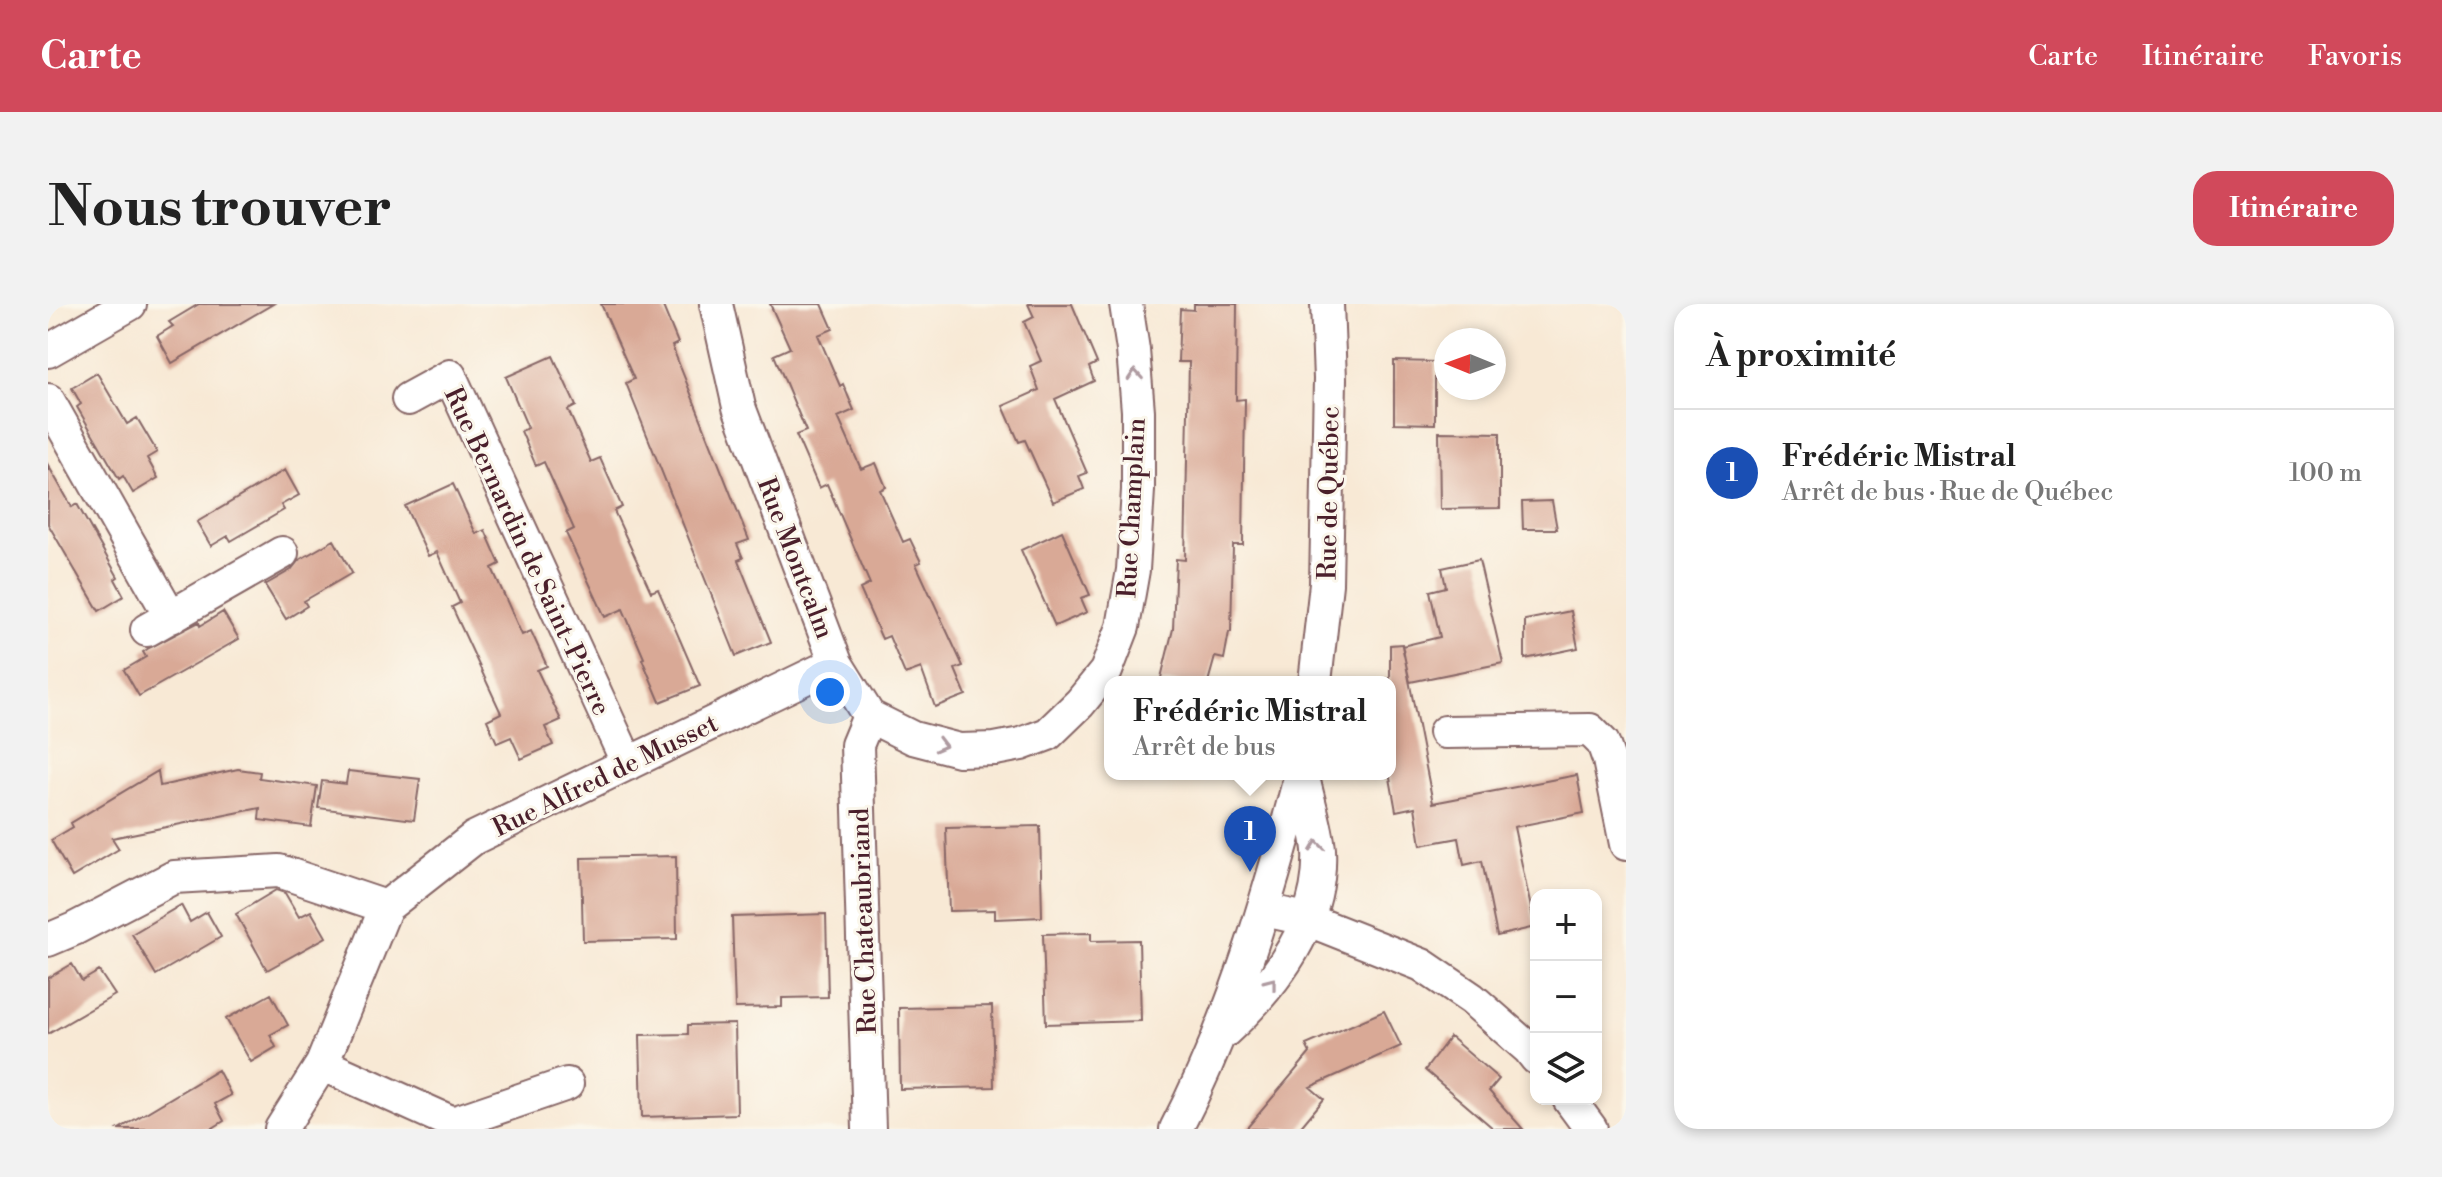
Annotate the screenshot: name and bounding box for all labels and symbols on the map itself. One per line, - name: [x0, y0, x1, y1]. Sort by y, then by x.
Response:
- north arrow: [1434, 328, 1506, 400]
- one-way arrow: [1127, 368, 1144, 381]
- street label: Rue Bernardin de Saint-Pierre: [437, 382, 617, 721]
- street label: Rue de Québec: [1311, 406, 1347, 580]
- street label: Rue Champlain: [1111, 417, 1153, 599]
- street label: Rue Montcalm: [750, 473, 841, 644]
- your location: [810, 672, 850, 712]
- street label: Rue Alfred de Musset: [488, 707, 723, 844]
- one-way arrow: [934, 736, 948, 753]
- pin: 1: [1224, 806, 1276, 872]
- street label: Rue Chateaubriand: [844, 807, 884, 1035]
- one-way arrow: [1308, 840, 1325, 853]
- one-way arrow: [1261, 977, 1275, 992]

